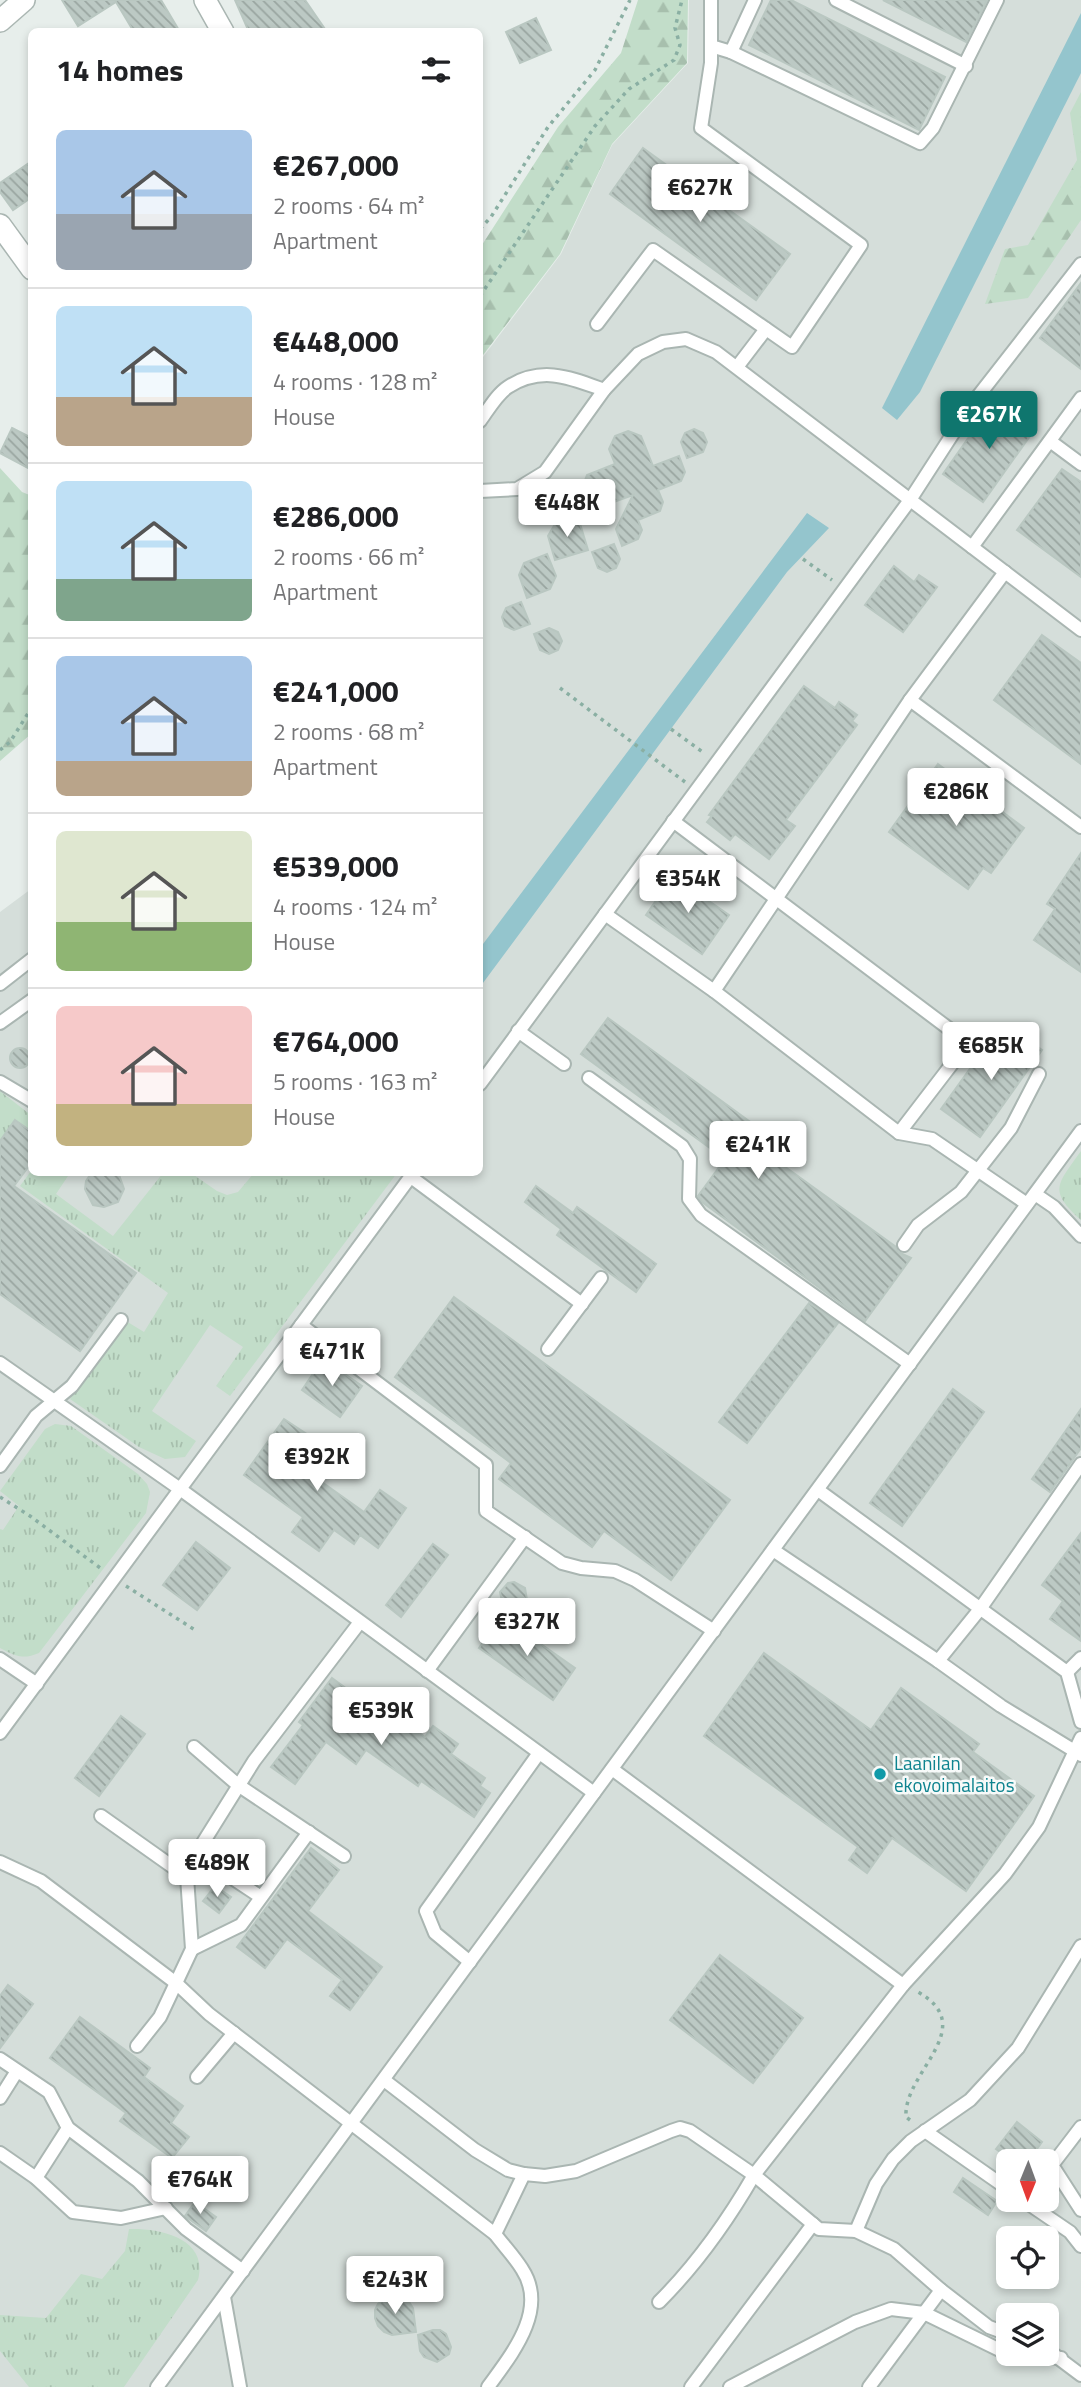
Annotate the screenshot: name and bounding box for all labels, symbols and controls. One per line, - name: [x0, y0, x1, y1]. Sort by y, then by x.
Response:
- text: 14 homes: [56, 47, 183, 93]
- icon: filters: [417, 51, 455, 89]
- text: €267,000: [273, 142, 399, 188]
- icon: home: [112, 158, 196, 242]
- pin: €627K: [651, 164, 749, 224]
- text: €627K: [667, 169, 733, 204]
- text: 2 rooms · 64 m²: [273, 188, 424, 223]
- text: Apartment: [273, 223, 378, 258]
- text: €448,000: [273, 318, 399, 364]
- icon: home: [112, 334, 196, 418]
- text: 4 rooms · 128 m²: [273, 364, 437, 399]
- pin: €267K: [940, 392, 1038, 451]
- text: €267K: [956, 396, 1022, 431]
- text: House: [273, 399, 335, 434]
- pin: €448K: [518, 480, 616, 539]
- text: €448K: [534, 484, 600, 519]
- text: €286,000: [273, 493, 399, 539]
- icon: home: [112, 509, 196, 593]
- text: 2 rooms · 66 m²: [273, 539, 424, 574]
- text: Apartment: [273, 574, 378, 609]
- text: €241,000: [273, 668, 399, 714]
- icon: home: [112, 684, 196, 768]
- text: 2 rooms · 68 m²: [273, 714, 424, 749]
- text: Apartment: [273, 749, 378, 784]
- pin: €286K: [907, 768, 1005, 828]
- text: €286K: [923, 773, 989, 808]
- text: €539,000: [273, 843, 399, 889]
- pin: €354K: [639, 856, 737, 915]
- icon: home: [112, 859, 196, 943]
- text: €354K: [655, 860, 721, 895]
- text: 4 rooms · 124 m²: [273, 889, 437, 924]
- text: House: [273, 924, 335, 959]
- text: €764,000: [273, 1018, 399, 1064]
- pin: €685K: [942, 1023, 1040, 1082]
- text: €685K: [958, 1027, 1024, 1062]
- icon: home: [112, 1034, 196, 1118]
- text: 5 rooms · 163 m²: [273, 1064, 437, 1099]
- text: House: [273, 1099, 335, 1134]
- pin: €241K: [709, 1122, 807, 1181]
- text: €241K: [725, 1126, 791, 1161]
- pin: €471K: [283, 1328, 381, 1388]
- text: €471K: [299, 1333, 365, 1368]
- pin: €392K: [268, 1434, 366, 1493]
- text: €392K: [284, 1438, 350, 1473]
- pin: €327K: [478, 1598, 576, 1658]
- text: €327K: [494, 1603, 560, 1638]
- pin: €539K: [332, 1688, 430, 1747]
- text: €539K: [348, 1692, 414, 1727]
- place label: Laanilan ekovoimalaitos: [894, 1748, 1015, 1799]
- marker: Laanilan ekovoimalaitos: [872, 1766, 888, 1782]
- pin: €489K: [168, 1840, 266, 1899]
- text: €489K: [184, 1844, 250, 1879]
- north arrow: [996, 2149, 1059, 2212]
- map controls: [996, 2149, 1059, 2366]
- pin: €764K: [151, 2156, 249, 2216]
- text: €764K: [167, 2161, 233, 2196]
- button: locate: [996, 2226, 1059, 2289]
- pin: €243K: [346, 2256, 444, 2316]
- text: €243K: [362, 2261, 428, 2296]
- button: layers: [996, 2303, 1059, 2366]

